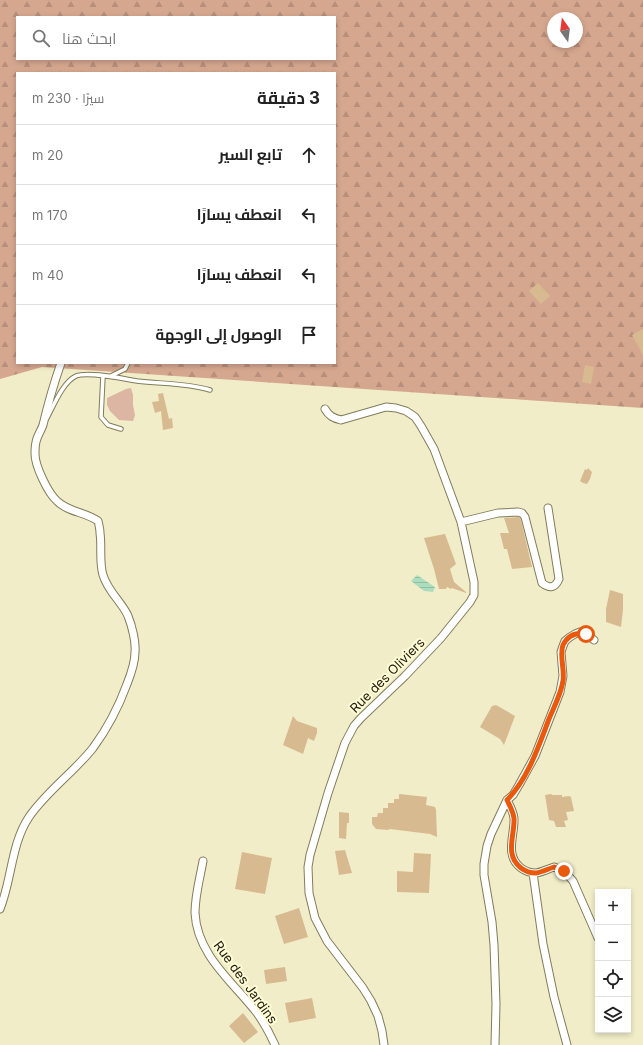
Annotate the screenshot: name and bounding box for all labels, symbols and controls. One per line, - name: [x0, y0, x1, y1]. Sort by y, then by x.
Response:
- north arrow: [547, 12, 583, 48]
- search box: [16, 16, 336, 60]
- icon: search: [30, 27, 52, 49]
- text: ابحث هنا: [62, 29, 116, 48]
- text: 3 دقيقة: [257, 88, 320, 108]
- text: سيرًا · 230 m: [32, 90, 104, 106]
- icon: ahead: [298, 144, 320, 166]
- text: تابع السير: [219, 145, 282, 164]
- text: 20 m: [32, 147, 63, 163]
- icon: left: [298, 204, 320, 226]
- text: انعطف يسارًا: [197, 205, 282, 224]
- text: 170 m: [32, 207, 68, 223]
- icon: left: [298, 264, 320, 286]
- text: انعطف يسارًا: [197, 265, 282, 284]
- text: 40 m: [32, 267, 64, 283]
- icon: arrive: [298, 324, 320, 346]
- text: الوصول إلى الوجهة: [155, 325, 282, 344]
- route start: [577, 625, 595, 643]
- street label: Rue des Oliviers: [346, 634, 428, 716]
- route end: [555, 862, 573, 880]
- map controls: [595, 889, 631, 1033]
- button: +: [595, 889, 631, 925]
- button: −: [595, 925, 631, 961]
- street label: Rue des Jardins: [211, 937, 281, 1027]
- button: locate: [595, 961, 631, 997]
- button: layers: [595, 997, 631, 1033]

